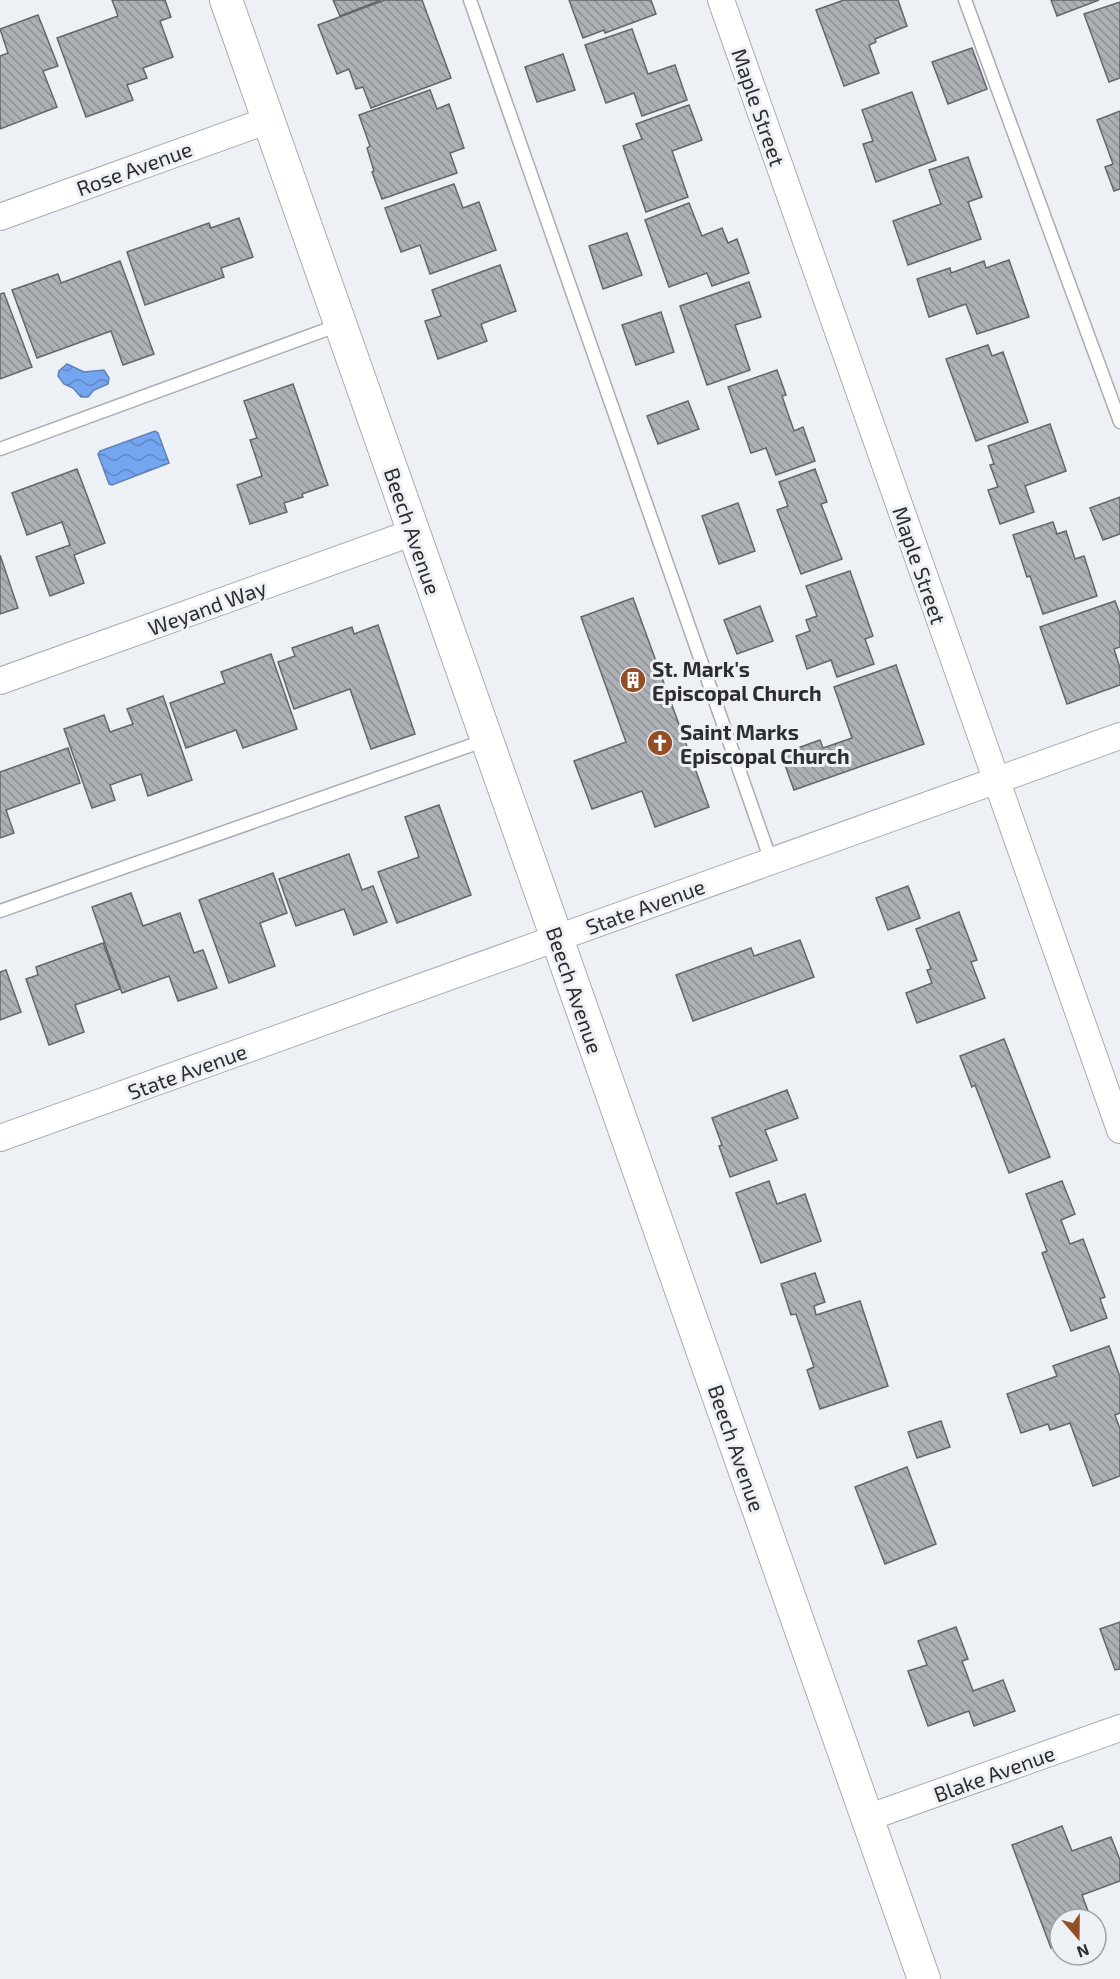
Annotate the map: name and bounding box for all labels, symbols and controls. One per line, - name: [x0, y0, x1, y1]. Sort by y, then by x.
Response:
- street label: Maple Street: [727, 45, 791, 169]
- street label: Rose Avenue: [73, 136, 195, 200]
- street label: Beech Avenue: [380, 464, 446, 598]
- street label: Maple Street: [888, 503, 952, 627]
- street label: Weyand Way: [144, 574, 270, 640]
- place label: St. Mark's Episcopal Church: [652, 656, 822, 705]
- building icon: St. Mark's Episcopal Church: [618, 665, 648, 695]
- place label: Saint Marks Episcopal Church: [680, 719, 850, 768]
- church icon: Saint Marks Episcopal Church: [645, 728, 675, 758]
- street label: State Avenue: [582, 873, 708, 939]
- street label: Beech Avenue: [542, 923, 608, 1057]
- street label: State Avenue: [124, 1038, 250, 1104]
- street label: Beech Avenue: [704, 1381, 770, 1515]
- street label: Blake Avenue: [930, 1740, 1058, 1806]
- north arrow: [1048, 1907, 1108, 1967]
- text: N: [1075, 1941, 1092, 1962]

